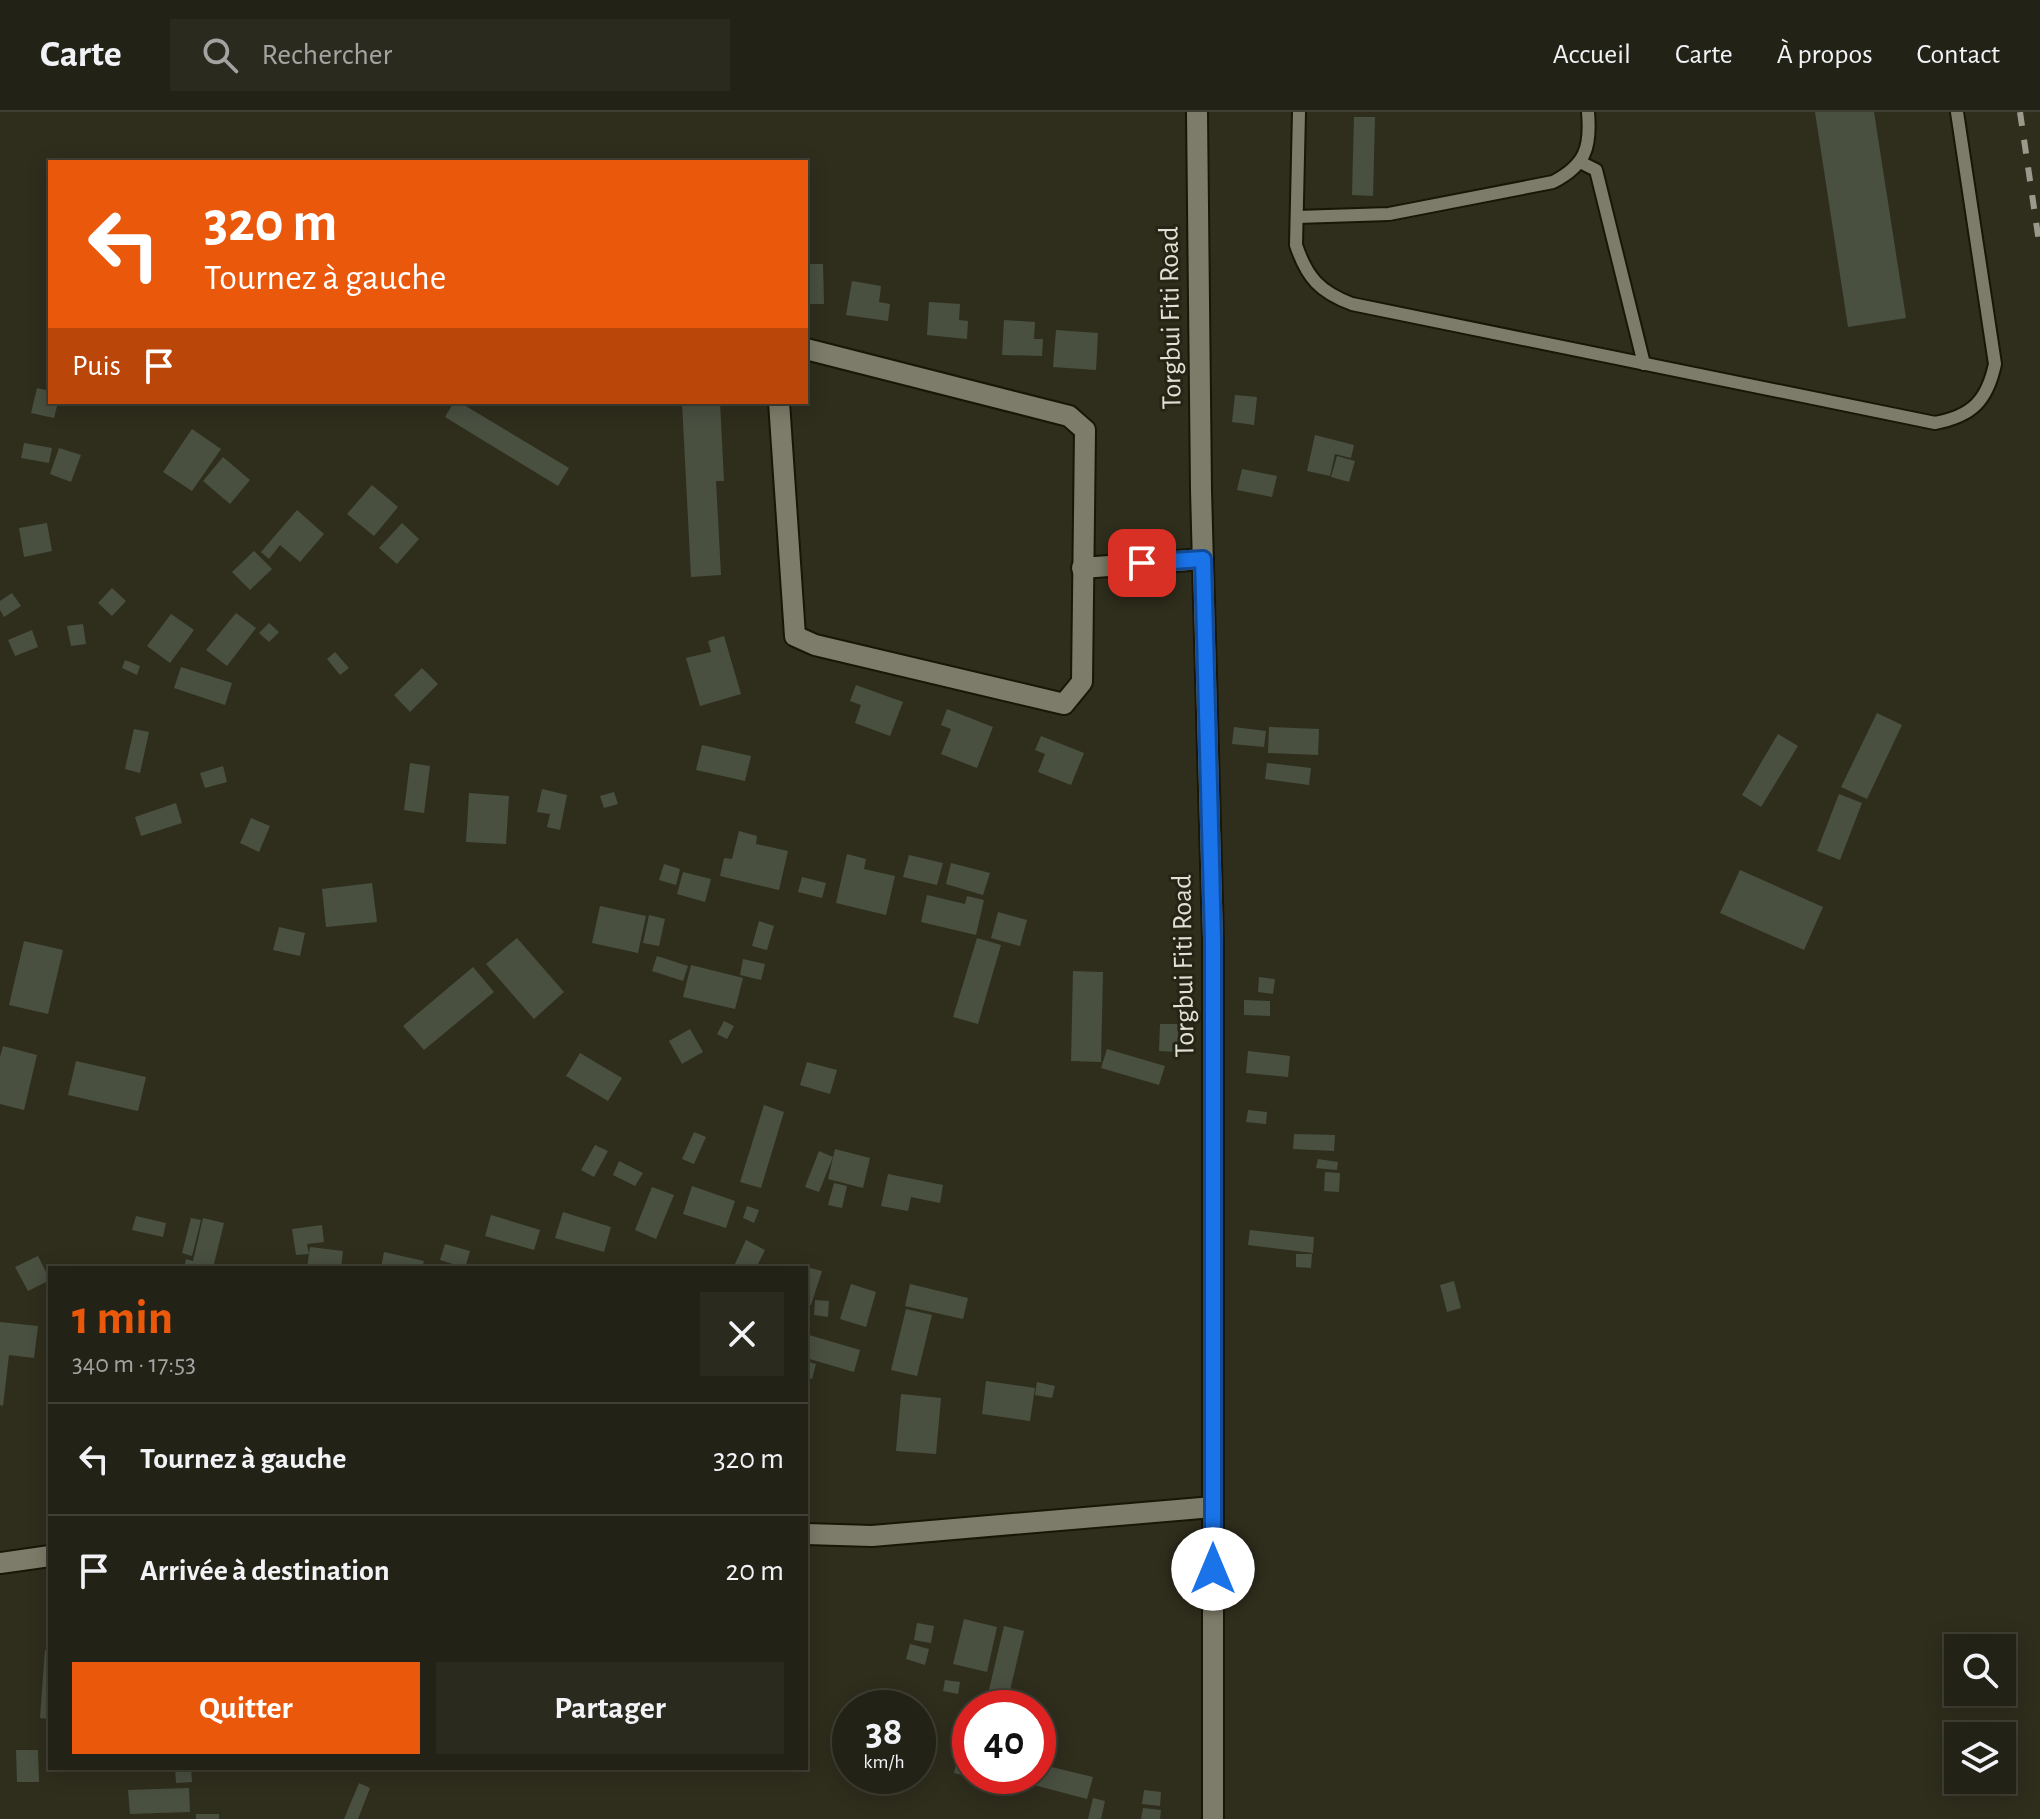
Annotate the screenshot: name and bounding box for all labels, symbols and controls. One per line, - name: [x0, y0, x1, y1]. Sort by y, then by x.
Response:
- search box: [170, 19, 730, 91]
- icon: search: [198, 33, 242, 77]
- text: Carte: [40, 36, 122, 74]
- text: Rechercher: [262, 40, 392, 70]
- text: Accueil: [1553, 41, 1631, 69]
- text: Carte: [1675, 41, 1733, 69]
- text: À propos: [1777, 41, 1873, 69]
- text: Contact: [1917, 41, 2000, 69]
- icon: left: [72, 192, 176, 296]
- text: 320 m: [204, 195, 337, 251]
- street label: Torgbui Fiti Road: [1155, 226, 1187, 410]
- text: Tournez à gauche: [204, 260, 446, 296]
- icon: arrive: [137, 344, 181, 388]
- text: Puis: [72, 351, 121, 381]
- pin: [1108, 529, 1176, 597]
- icon: arrive: [1120, 541, 1164, 585]
- street label: Torgbui Fiti Road: [1168, 874, 1200, 1058]
- button: close: [700, 1292, 784, 1376]
- text: 1 min: [72, 1295, 173, 1343]
- text: 340 m · 17:53: [72, 1351, 196, 1377]
- icon: left: [72, 1437, 116, 1481]
- text: Tournez à gauche: [140, 1444, 347, 1474]
- text: 320 m: [713, 1444, 784, 1474]
- position arrow: [1171, 1527, 1255, 1611]
- icon: arrive: [72, 1549, 116, 1593]
- text: Arrivée à destination: [140, 1556, 390, 1586]
- text: 20 m: [726, 1556, 784, 1586]
- map controls: [1944, 1634, 2016, 1794]
- button: search: [1944, 1634, 2016, 1706]
- button: Quitter: [72, 1662, 420, 1754]
- button: Partager: [436, 1662, 784, 1754]
- speed limit sign: 40: [952, 1690, 1056, 1794]
- text: 38: [866, 1712, 902, 1752]
- button: layers: [1944, 1722, 2016, 1794]
- text: km/h: [863, 1752, 905, 1772]

